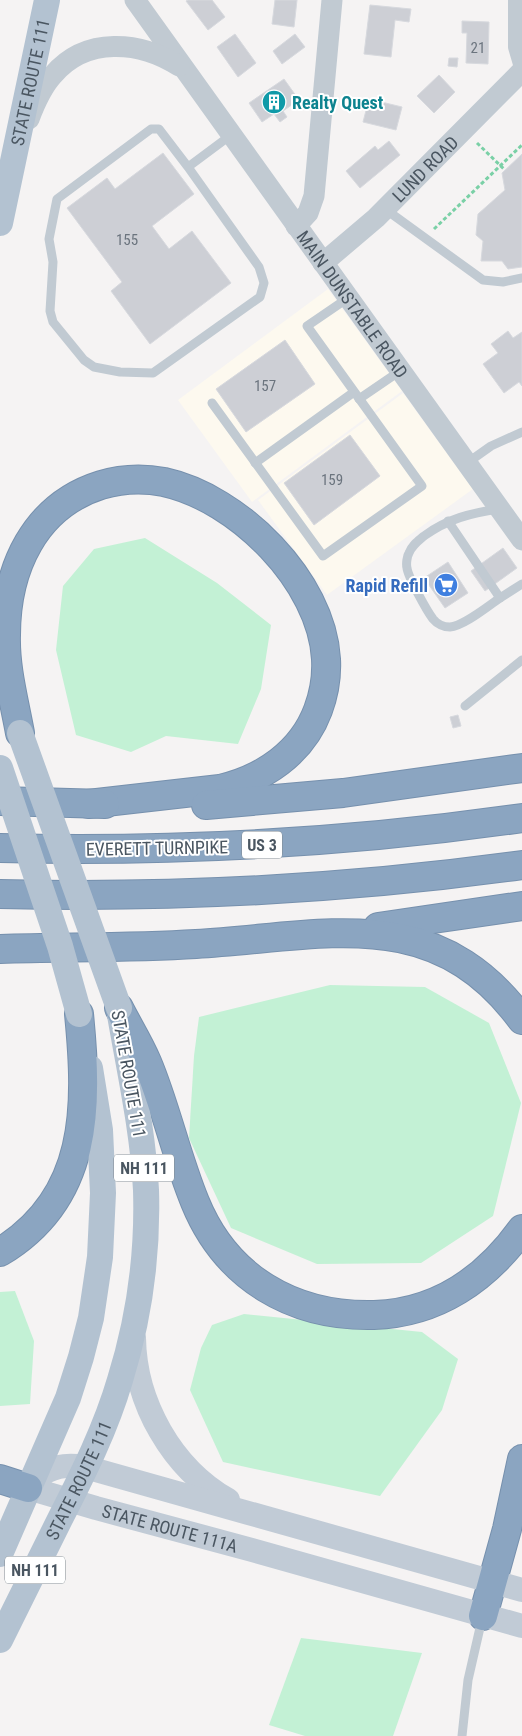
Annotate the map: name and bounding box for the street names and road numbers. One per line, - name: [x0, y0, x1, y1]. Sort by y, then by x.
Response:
- street label: STATE ROUTE 111: [6, 17, 53, 148]
- street label: LUND ROAD: [388, 131, 462, 206]
- street label: MAIN DUNSTABLE ROAD: [293, 226, 413, 382]
- road number: US 3: [242, 832, 282, 858]
- street label: EVERETT TURNPIKE: [86, 836, 228, 860]
- street label: STATE ROUTE 111: [107, 1009, 151, 1139]
- road number: NH 111: [114, 1154, 174, 1182]
- street label: STATE ROUTE 111: [41, 1418, 115, 1543]
- street label: STATE ROUTE 111A: [100, 1500, 241, 1556]
- road number: NH 111: [5, 1556, 65, 1584]

